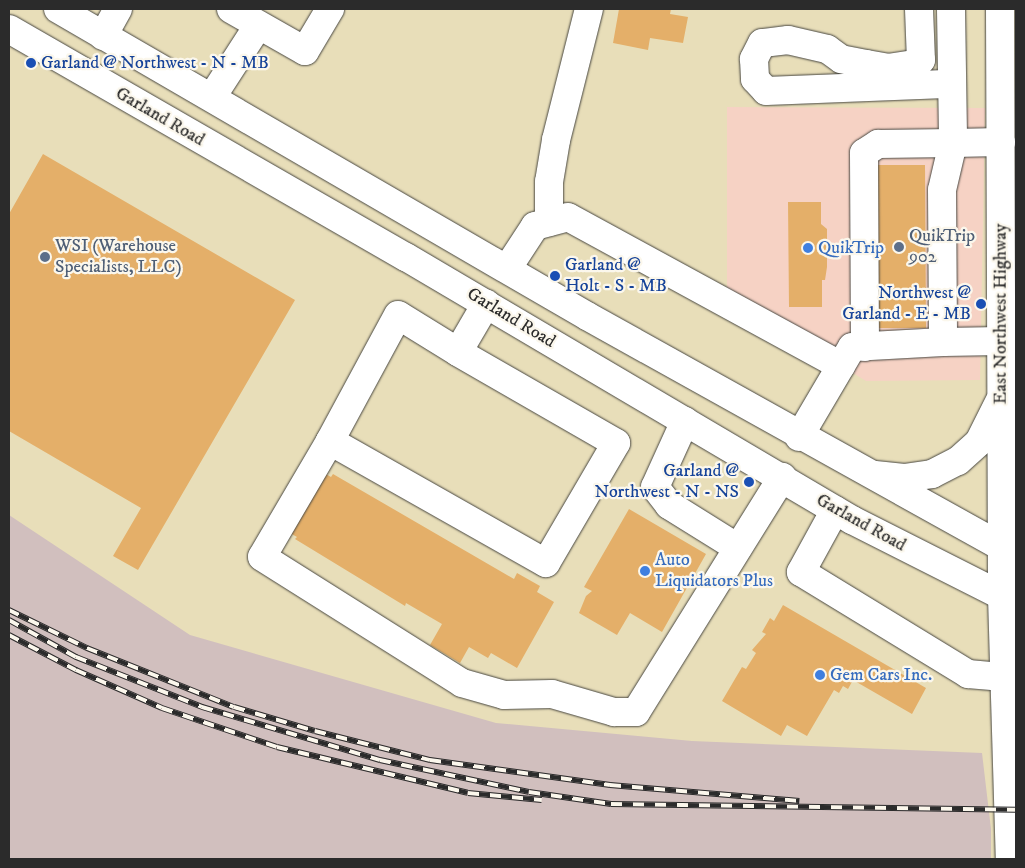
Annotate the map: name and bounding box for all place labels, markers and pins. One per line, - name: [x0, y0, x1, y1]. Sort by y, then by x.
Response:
- place label: Garland @ Northwest - N - MB: [41, 52, 269, 74]
- marker: Garland @ Northwest - N - MB: [25, 57, 37, 69]
- place label: QuikTrip 902: [909, 226, 975, 268]
- place label: WSI (Warehouse Specialists, LLC): [55, 236, 182, 278]
- place label: QuikTrip: [818, 237, 884, 259]
- marker: QuikTrip 902: [893, 241, 905, 253]
- marker: QuikTrip: [802, 242, 814, 254]
- marker: WSI (Warehouse Specialists, LLC): [39, 251, 51, 263]
- place label: Garland @ Holt - S - MB: [565, 255, 667, 298]
- marker: Garland @ Holt - S - MB: [549, 270, 561, 282]
- place label: Northwest @ Garland - E - MB: [842, 283, 971, 326]
- marker: Northwest @ Garland - E - MB: [975, 298, 987, 310]
- place label: Garland @ Northwest - N - NS: [594, 461, 739, 504]
- marker: Garland @ Northwest - N - NS: [743, 476, 755, 488]
- place label: Auto Liquidators Plus: [655, 550, 773, 592]
- marker: Auto Liquidators Plus: [639, 565, 651, 577]
- place label: Gem Cars Inc.: [830, 664, 932, 686]
- marker: Gem Cars Inc.: [814, 669, 826, 681]

